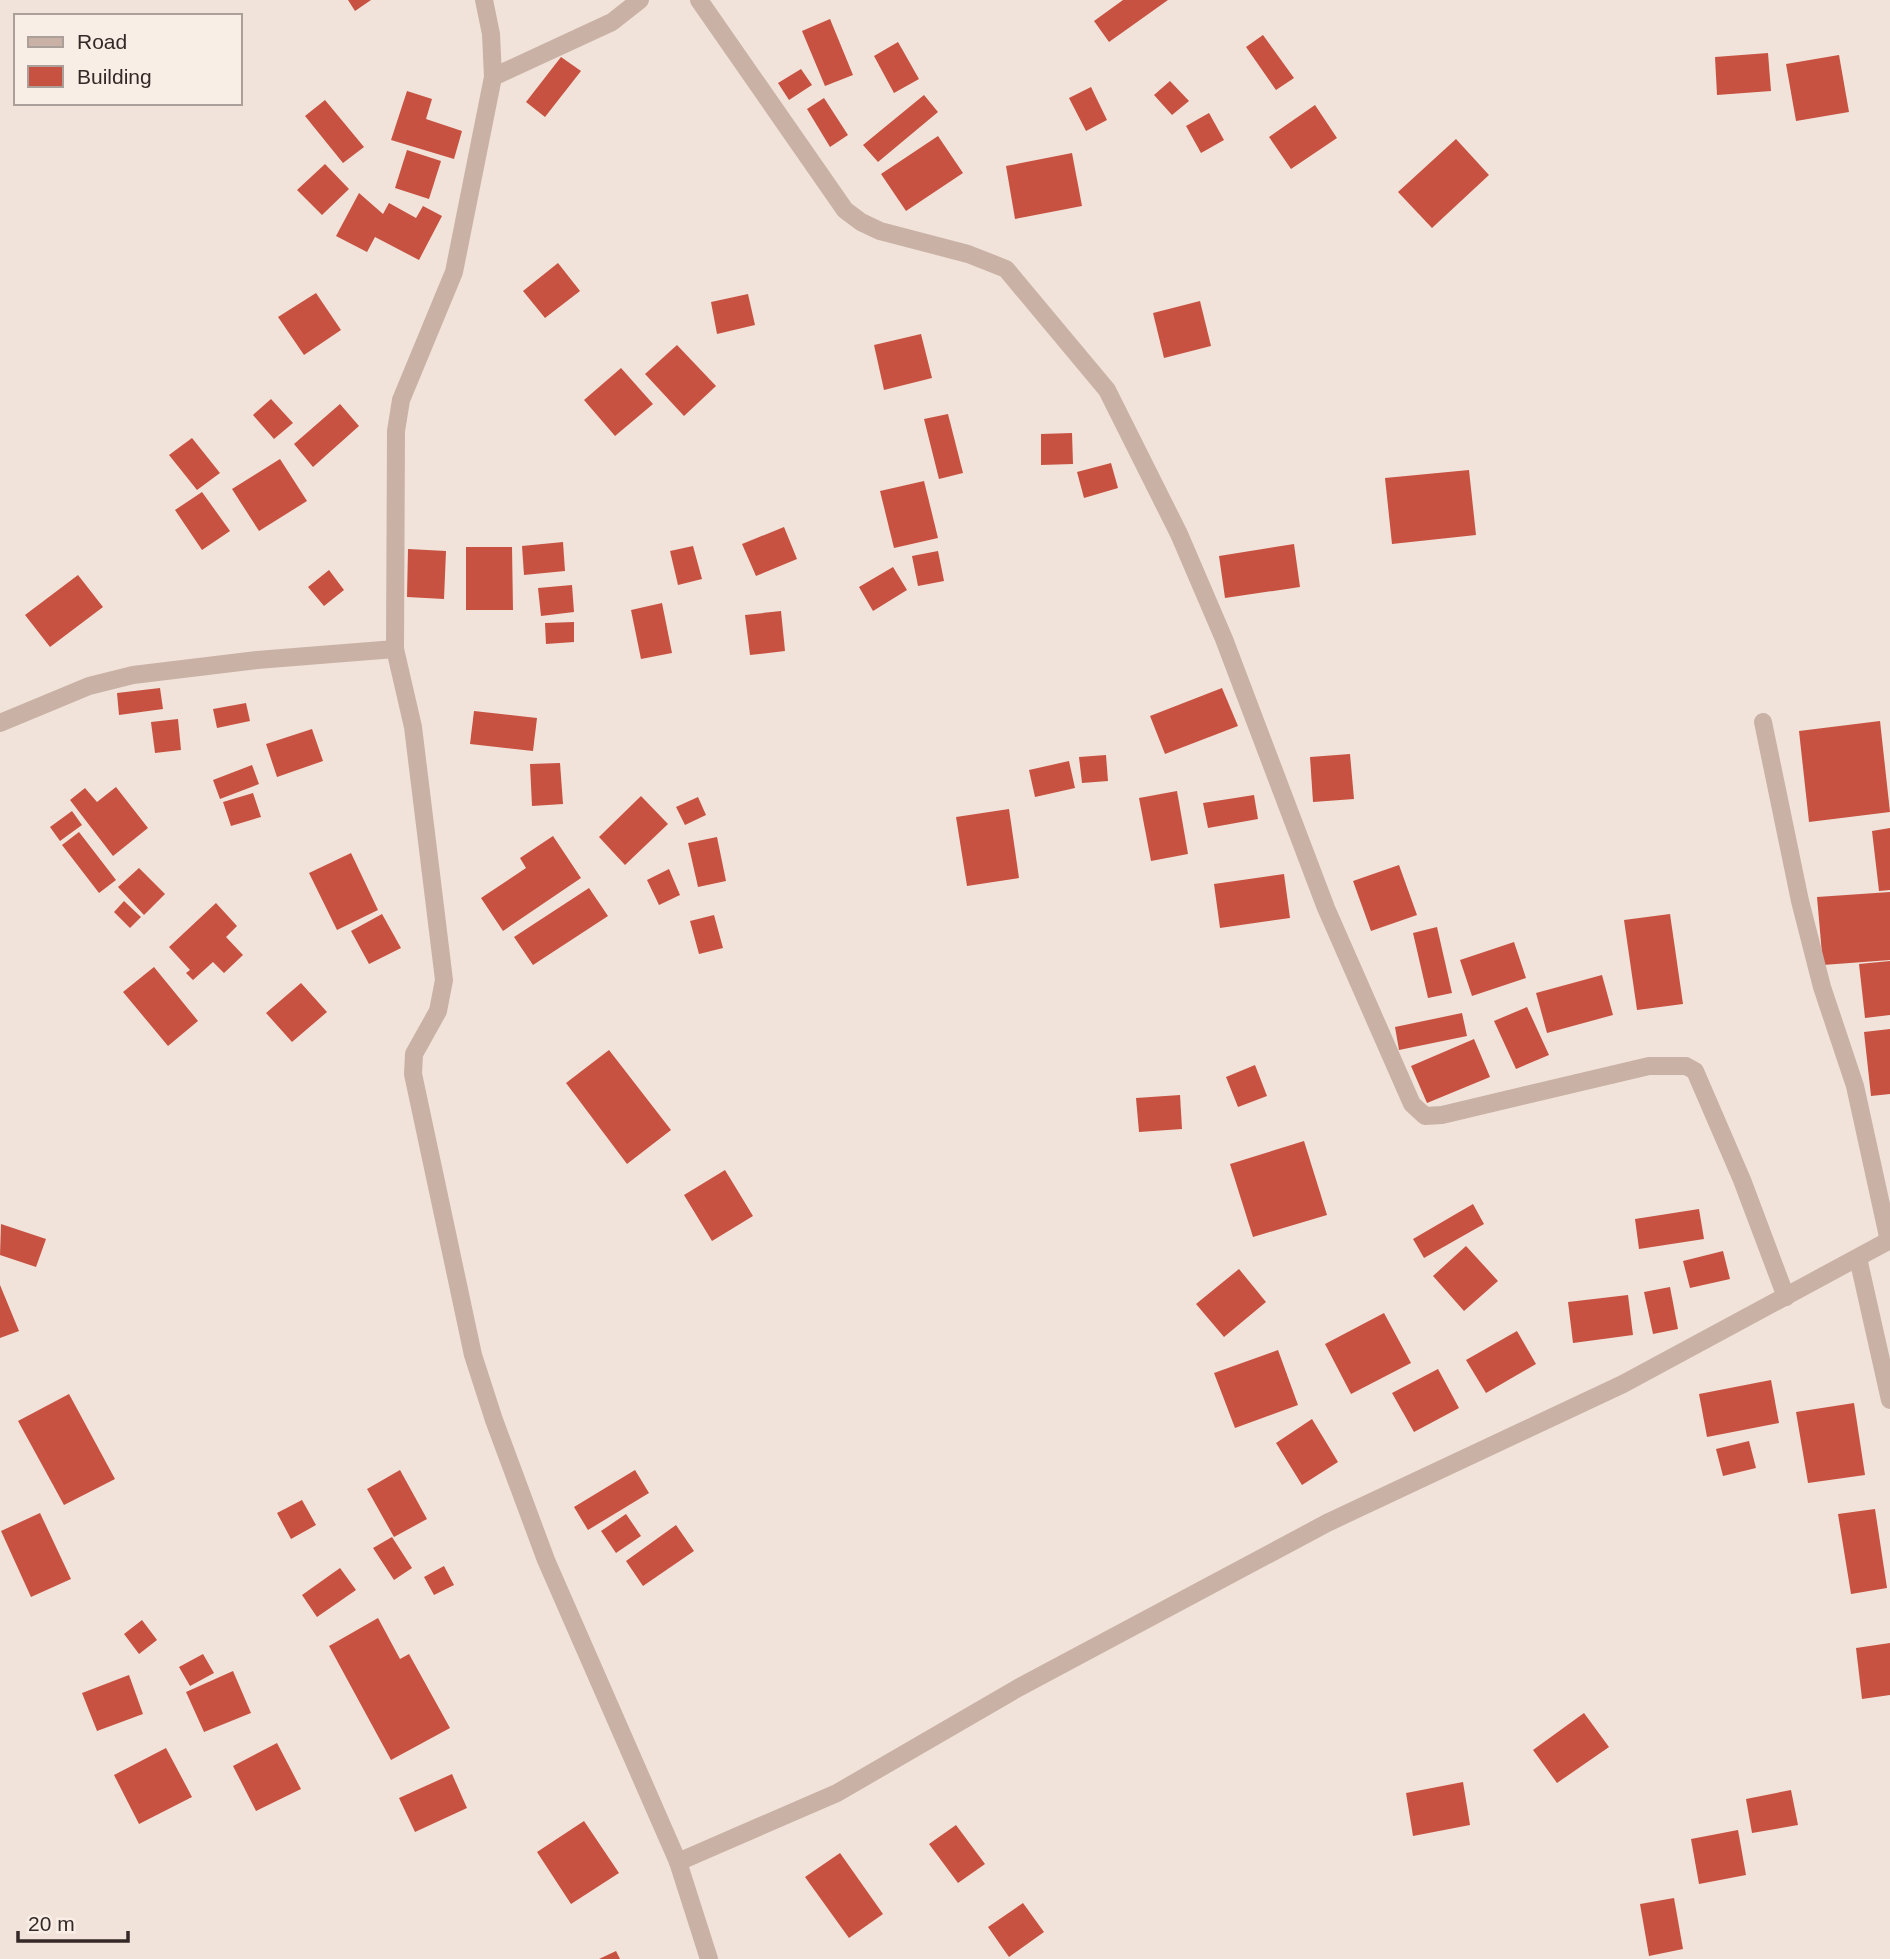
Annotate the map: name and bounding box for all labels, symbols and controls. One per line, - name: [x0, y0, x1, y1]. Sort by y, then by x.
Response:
- legend: [14, 14, 242, 105]
- text: Road: [77, 30, 127, 53]
- text: Building: [77, 65, 152, 88]
- scale bar: [18, 1899, 128, 1943]
- text: 20 m: [28, 1912, 75, 1935]

